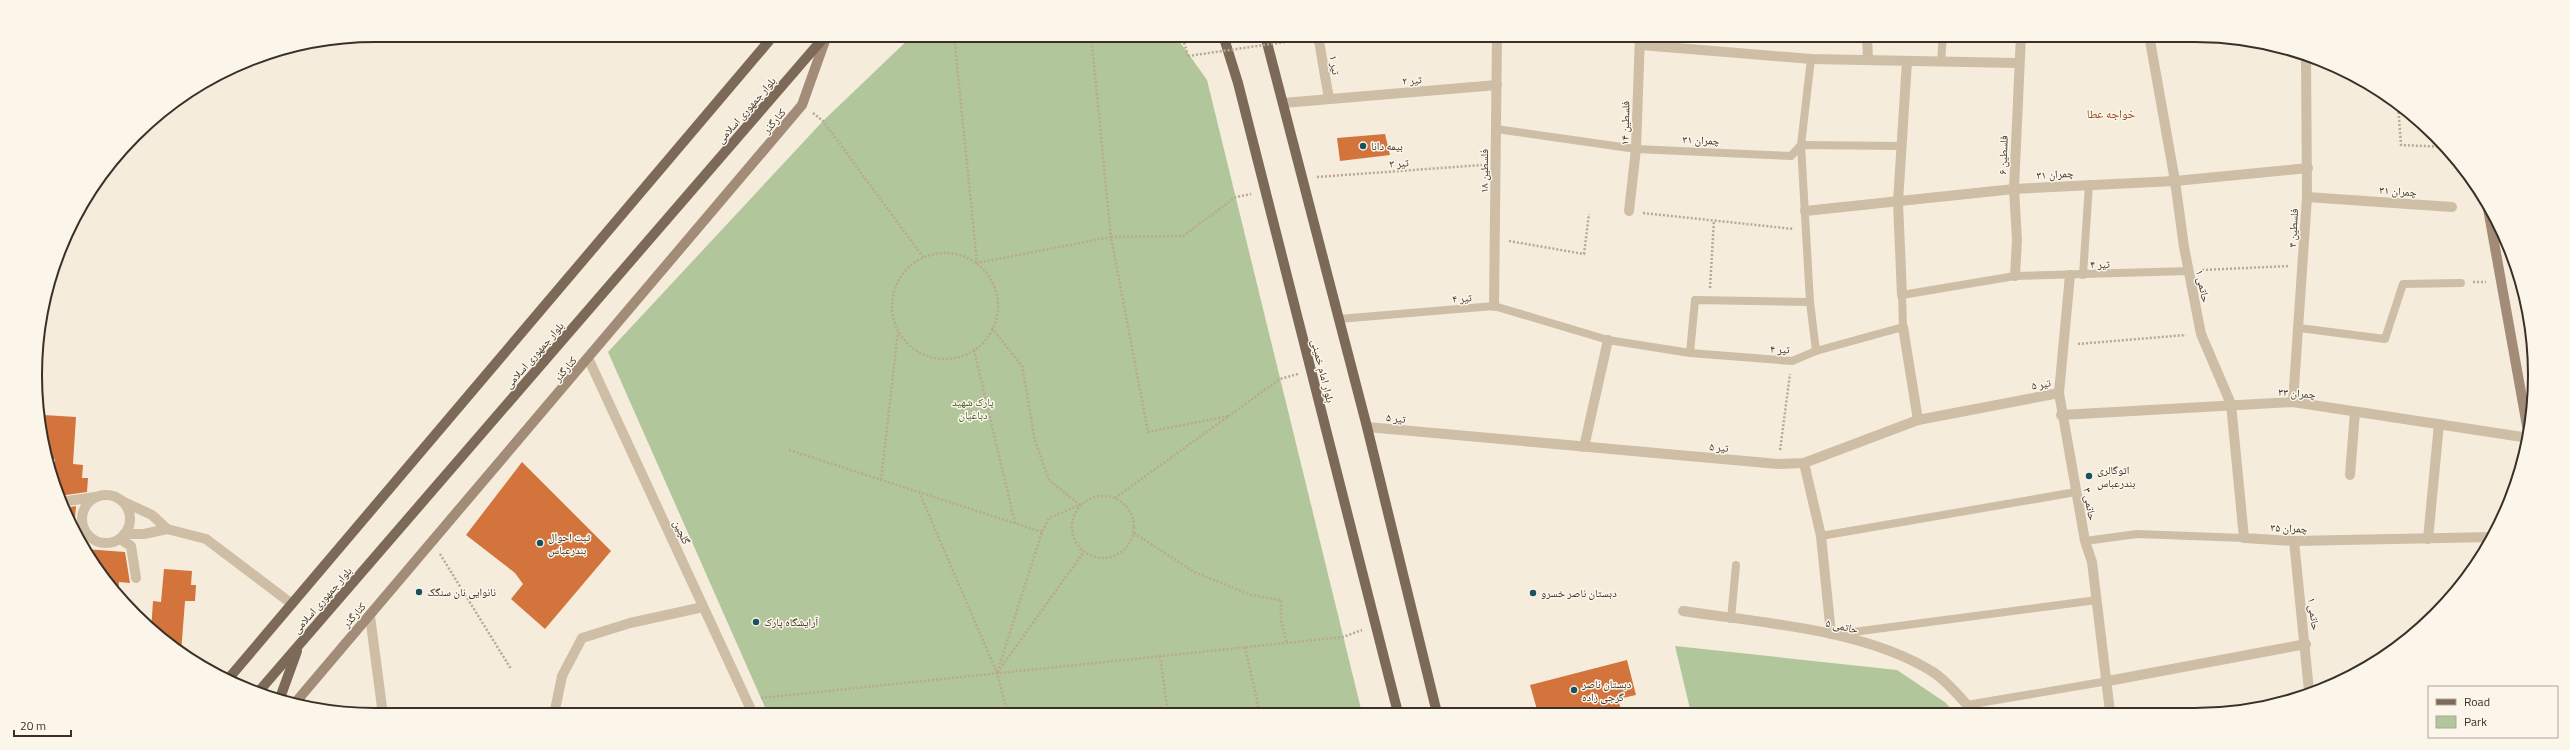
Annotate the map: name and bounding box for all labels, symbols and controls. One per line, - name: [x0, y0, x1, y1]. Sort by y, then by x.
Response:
- street label: تیر ۱: [1326, 54, 1345, 77]
- street label: تیر ۲: [1402, 71, 1423, 89]
- street label: بلوار جمهوری اسلامی: [713, 73, 779, 147]
- street label: فلسطین ۱۴: [1617, 100, 1633, 145]
- street label: کنارگذر: [758, 104, 790, 138]
- district label: خواجه عطا: [2087, 104, 2136, 123]
- street label: چمران ۳۱: [1682, 131, 1720, 149]
- street label: فلسطین ۶: [1994, 135, 2012, 175]
- place label: بیمه دانا: [1371, 138, 1403, 154]
- marker: بیمه دانا: [1358, 141, 1368, 151]
- street label: فلسطین ۱۸: [1476, 149, 1492, 193]
- street label: تیر ۳: [1389, 154, 1410, 172]
- street label: چمران ۳۱: [2036, 165, 2074, 183]
- street label: چمران ۳۱: [2379, 182, 2417, 200]
- street label: فلسطین ۴: [2284, 208, 2302, 248]
- street label: تیر ۴: [2090, 256, 2111, 272]
- street label: حاتمی ۱: [2192, 268, 2214, 304]
- street label: تیر ۴: [1452, 289, 1473, 307]
- street label: بلوار جمهوری اسلامی: [501, 318, 567, 392]
- street label: بلوار امام خمینی: [1307, 338, 1339, 404]
- street label: تیر ۴: [1770, 341, 1791, 357]
- street label: کنارگذر: [549, 352, 581, 386]
- street label: تیر ۵: [2030, 374, 2053, 394]
- street label: چمران ۳۳: [2278, 384, 2316, 402]
- park label: پارک شهید دباغیان: [952, 394, 994, 423]
- street label: تیر ۵: [1385, 409, 1407, 427]
- street label: تیر ۵: [1709, 438, 1730, 456]
- place label: اتوگالری بندرعباس: [2097, 462, 2135, 491]
- marker: اتوگالری بندرعباس: [2084, 471, 2094, 481]
- street label: حاتمی ۳: [2079, 486, 2101, 522]
- street label: گلچین: [669, 517, 695, 547]
- street label: چمران ۳۵: [2270, 519, 2308, 537]
- place label: ثبت احوال بندرعباس: [548, 529, 591, 558]
- marker: ثبت احوال بندرعباس: [535, 538, 545, 548]
- street label: بلوار جمهوری اسلامی: [289, 563, 355, 637]
- place label: نانوایی نان سنگک: [427, 584, 496, 600]
- place label: دبستان ناصر خسرو: [1541, 585, 1617, 601]
- marker: نانوایی نان سنگک: [414, 587, 424, 597]
- marker: دبستان ناصر خسرو: [1528, 588, 1538, 598]
- street label: حاتمی ۱: [2304, 597, 2324, 631]
- street label: کنارگذر: [338, 599, 370, 632]
- place label: آرایشگاه پارک: [764, 614, 818, 630]
- street label: حاتمی ۵: [1824, 614, 1860, 638]
- marker: آرایشگاه پارک: [751, 617, 761, 627]
- place label: دبستان ناصر گرجی زاده: [1581, 676, 1632, 705]
- marker: دبستان ناصر گرجی زاده: [1569, 685, 1579, 695]
- legend: [2428, 686, 2558, 738]
- text: Road: [2464, 692, 2490, 711]
- scale bar: [14, 712, 71, 738]
- text: Park: [2464, 712, 2487, 731]
- text: 20 m: [20, 716, 46, 735]

